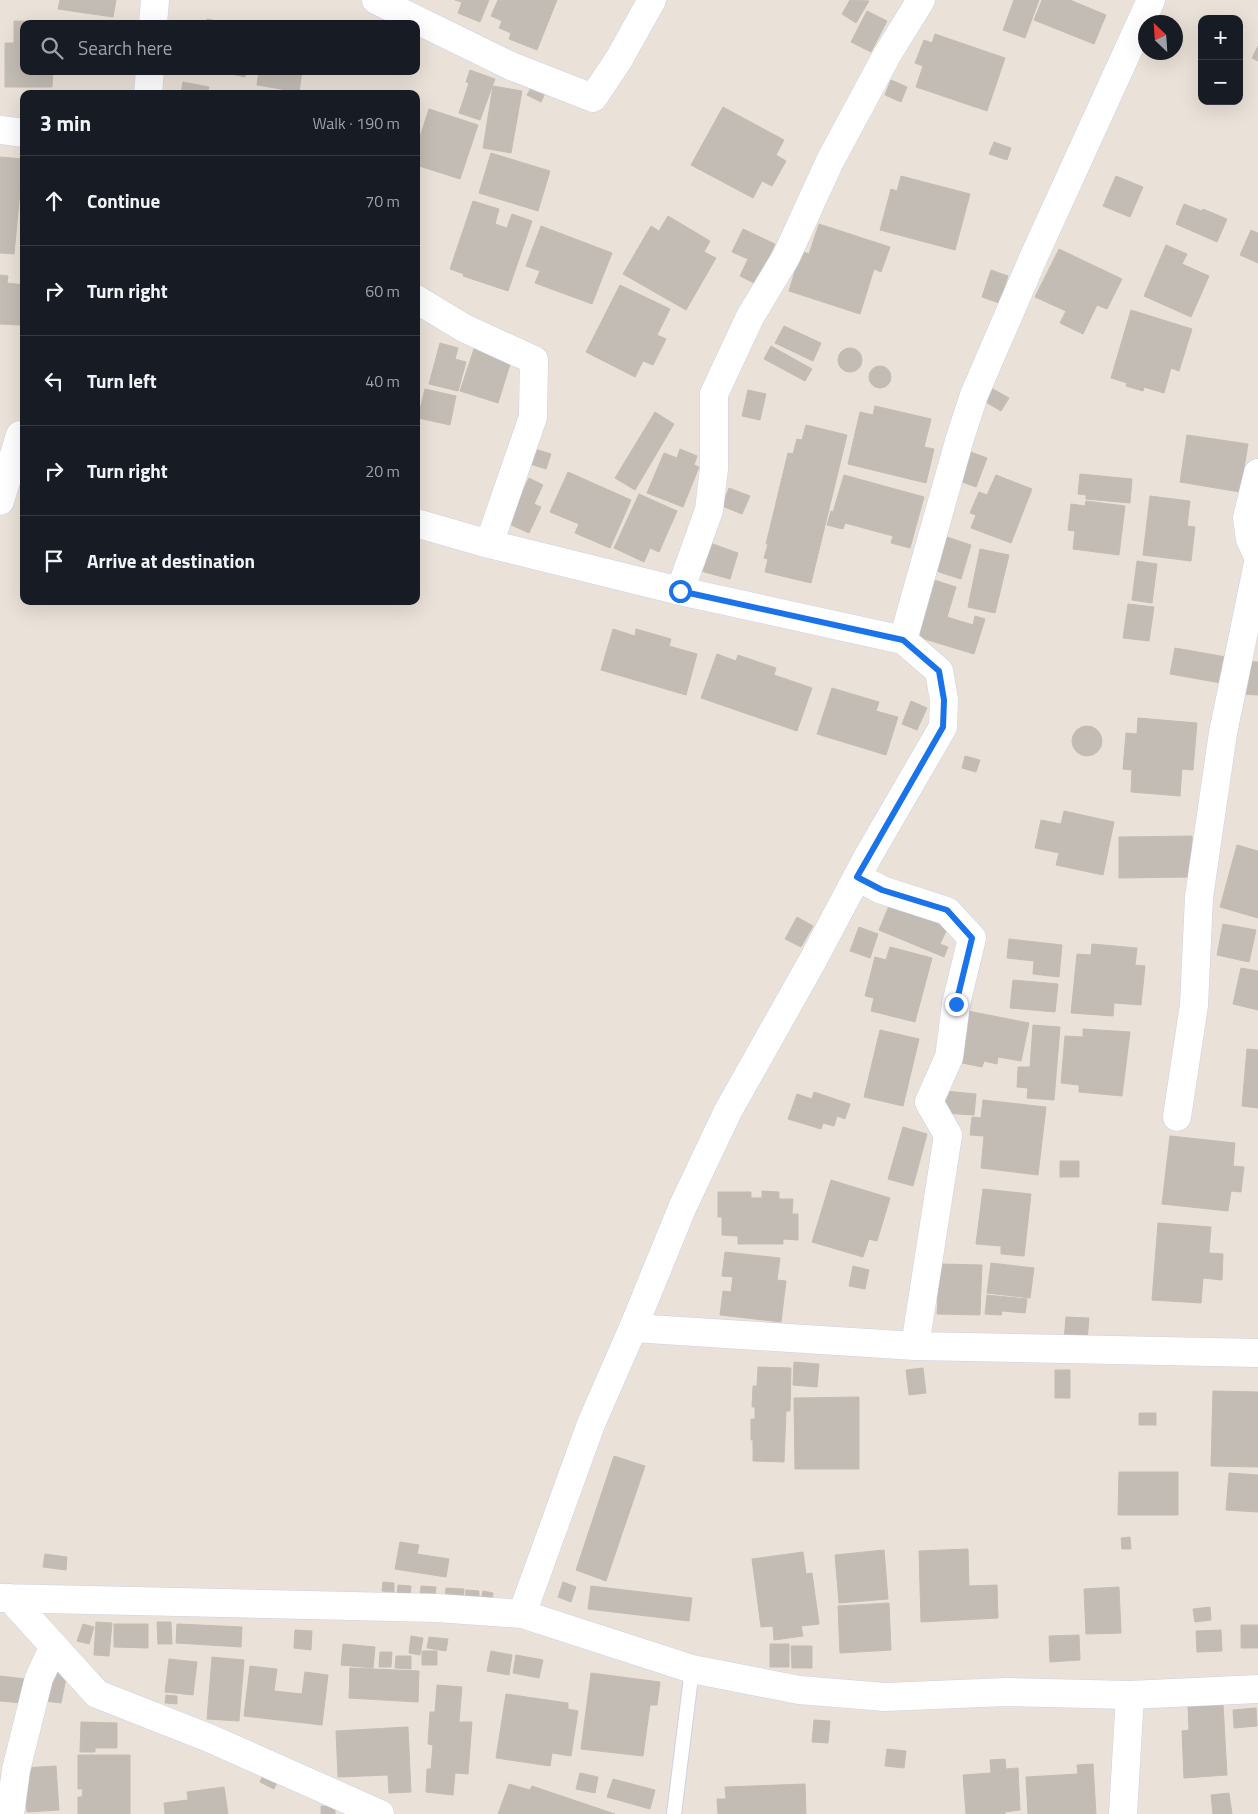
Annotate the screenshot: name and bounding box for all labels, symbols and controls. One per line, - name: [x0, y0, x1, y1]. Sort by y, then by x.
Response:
- north arrow: [1138, 15, 1183, 60]
- map controls: [1198, 15, 1243, 105]
- button: +: [1198, 15, 1243, 60]
- search box: [20, 20, 420, 75]
- text: Search here: [78, 33, 172, 62]
- icon: search: [38, 34, 66, 62]
- button: −: [1198, 60, 1243, 105]
- text: 3 min: [40, 107, 91, 139]
- text: Walk · 190 m: [312, 111, 400, 135]
- text: Continue: [87, 186, 160, 215]
- icon: ahead: [40, 187, 68, 215]
- text: 70 m: [365, 189, 400, 213]
- text: Turn right: [87, 276, 168, 305]
- icon: right: [40, 277, 68, 305]
- text: 60 m: [365, 279, 400, 303]
- text: Turn left: [87, 366, 157, 395]
- icon: left: [40, 367, 68, 395]
- text: 40 m: [365, 369, 400, 393]
- text: Turn right: [87, 456, 168, 485]
- icon: right: [40, 457, 68, 485]
- text: 20 m: [365, 459, 400, 483]
- text: Arrive at destination: [87, 546, 255, 575]
- icon: arrive: [40, 547, 68, 575]
- route start: [669, 580, 692, 603]
- route end: [945, 993, 968, 1016]

